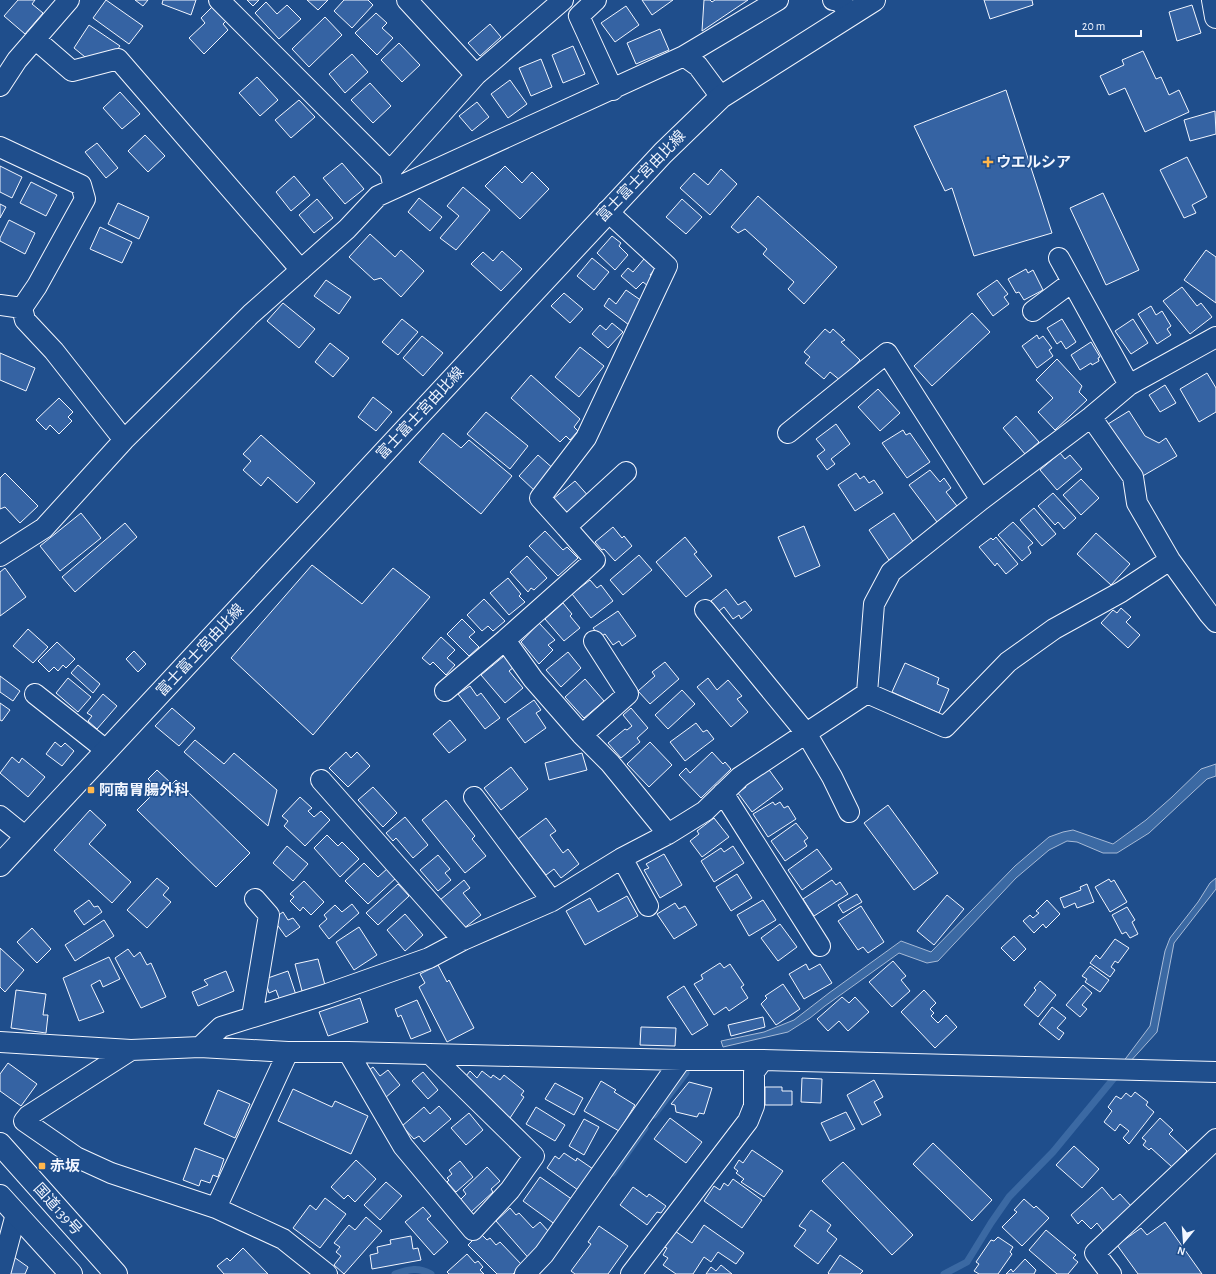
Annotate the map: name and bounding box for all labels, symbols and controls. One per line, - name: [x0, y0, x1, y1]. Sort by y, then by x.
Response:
- scale bar: [1076, 12, 1141, 38]
- text: 20 m: [1082, 20, 1105, 32]
- street label: 富士富士宮由比線: [594, 127, 688, 225]
- place label: ウエルシア: [996, 155, 1071, 170]
- marker: ウエルシア: [983, 157, 993, 167]
- street label: 富士富士宮由比線: [373, 364, 467, 462]
- street label: 富士富士宮由比線: [153, 601, 247, 699]
- place label: 阿南胃腸外科: [99, 781, 189, 798]
- marker: 阿南胃腸外科: [86, 785, 96, 795]
- place label: 赤坂: [50, 1158, 80, 1174]
- marker: 赤坂: [37, 1161, 47, 1171]
- street label: 国道139号: [31, 1180, 85, 1238]
- north arrow: [1164, 1222, 1204, 1262]
- text: N: [1176, 1245, 1186, 1257]

